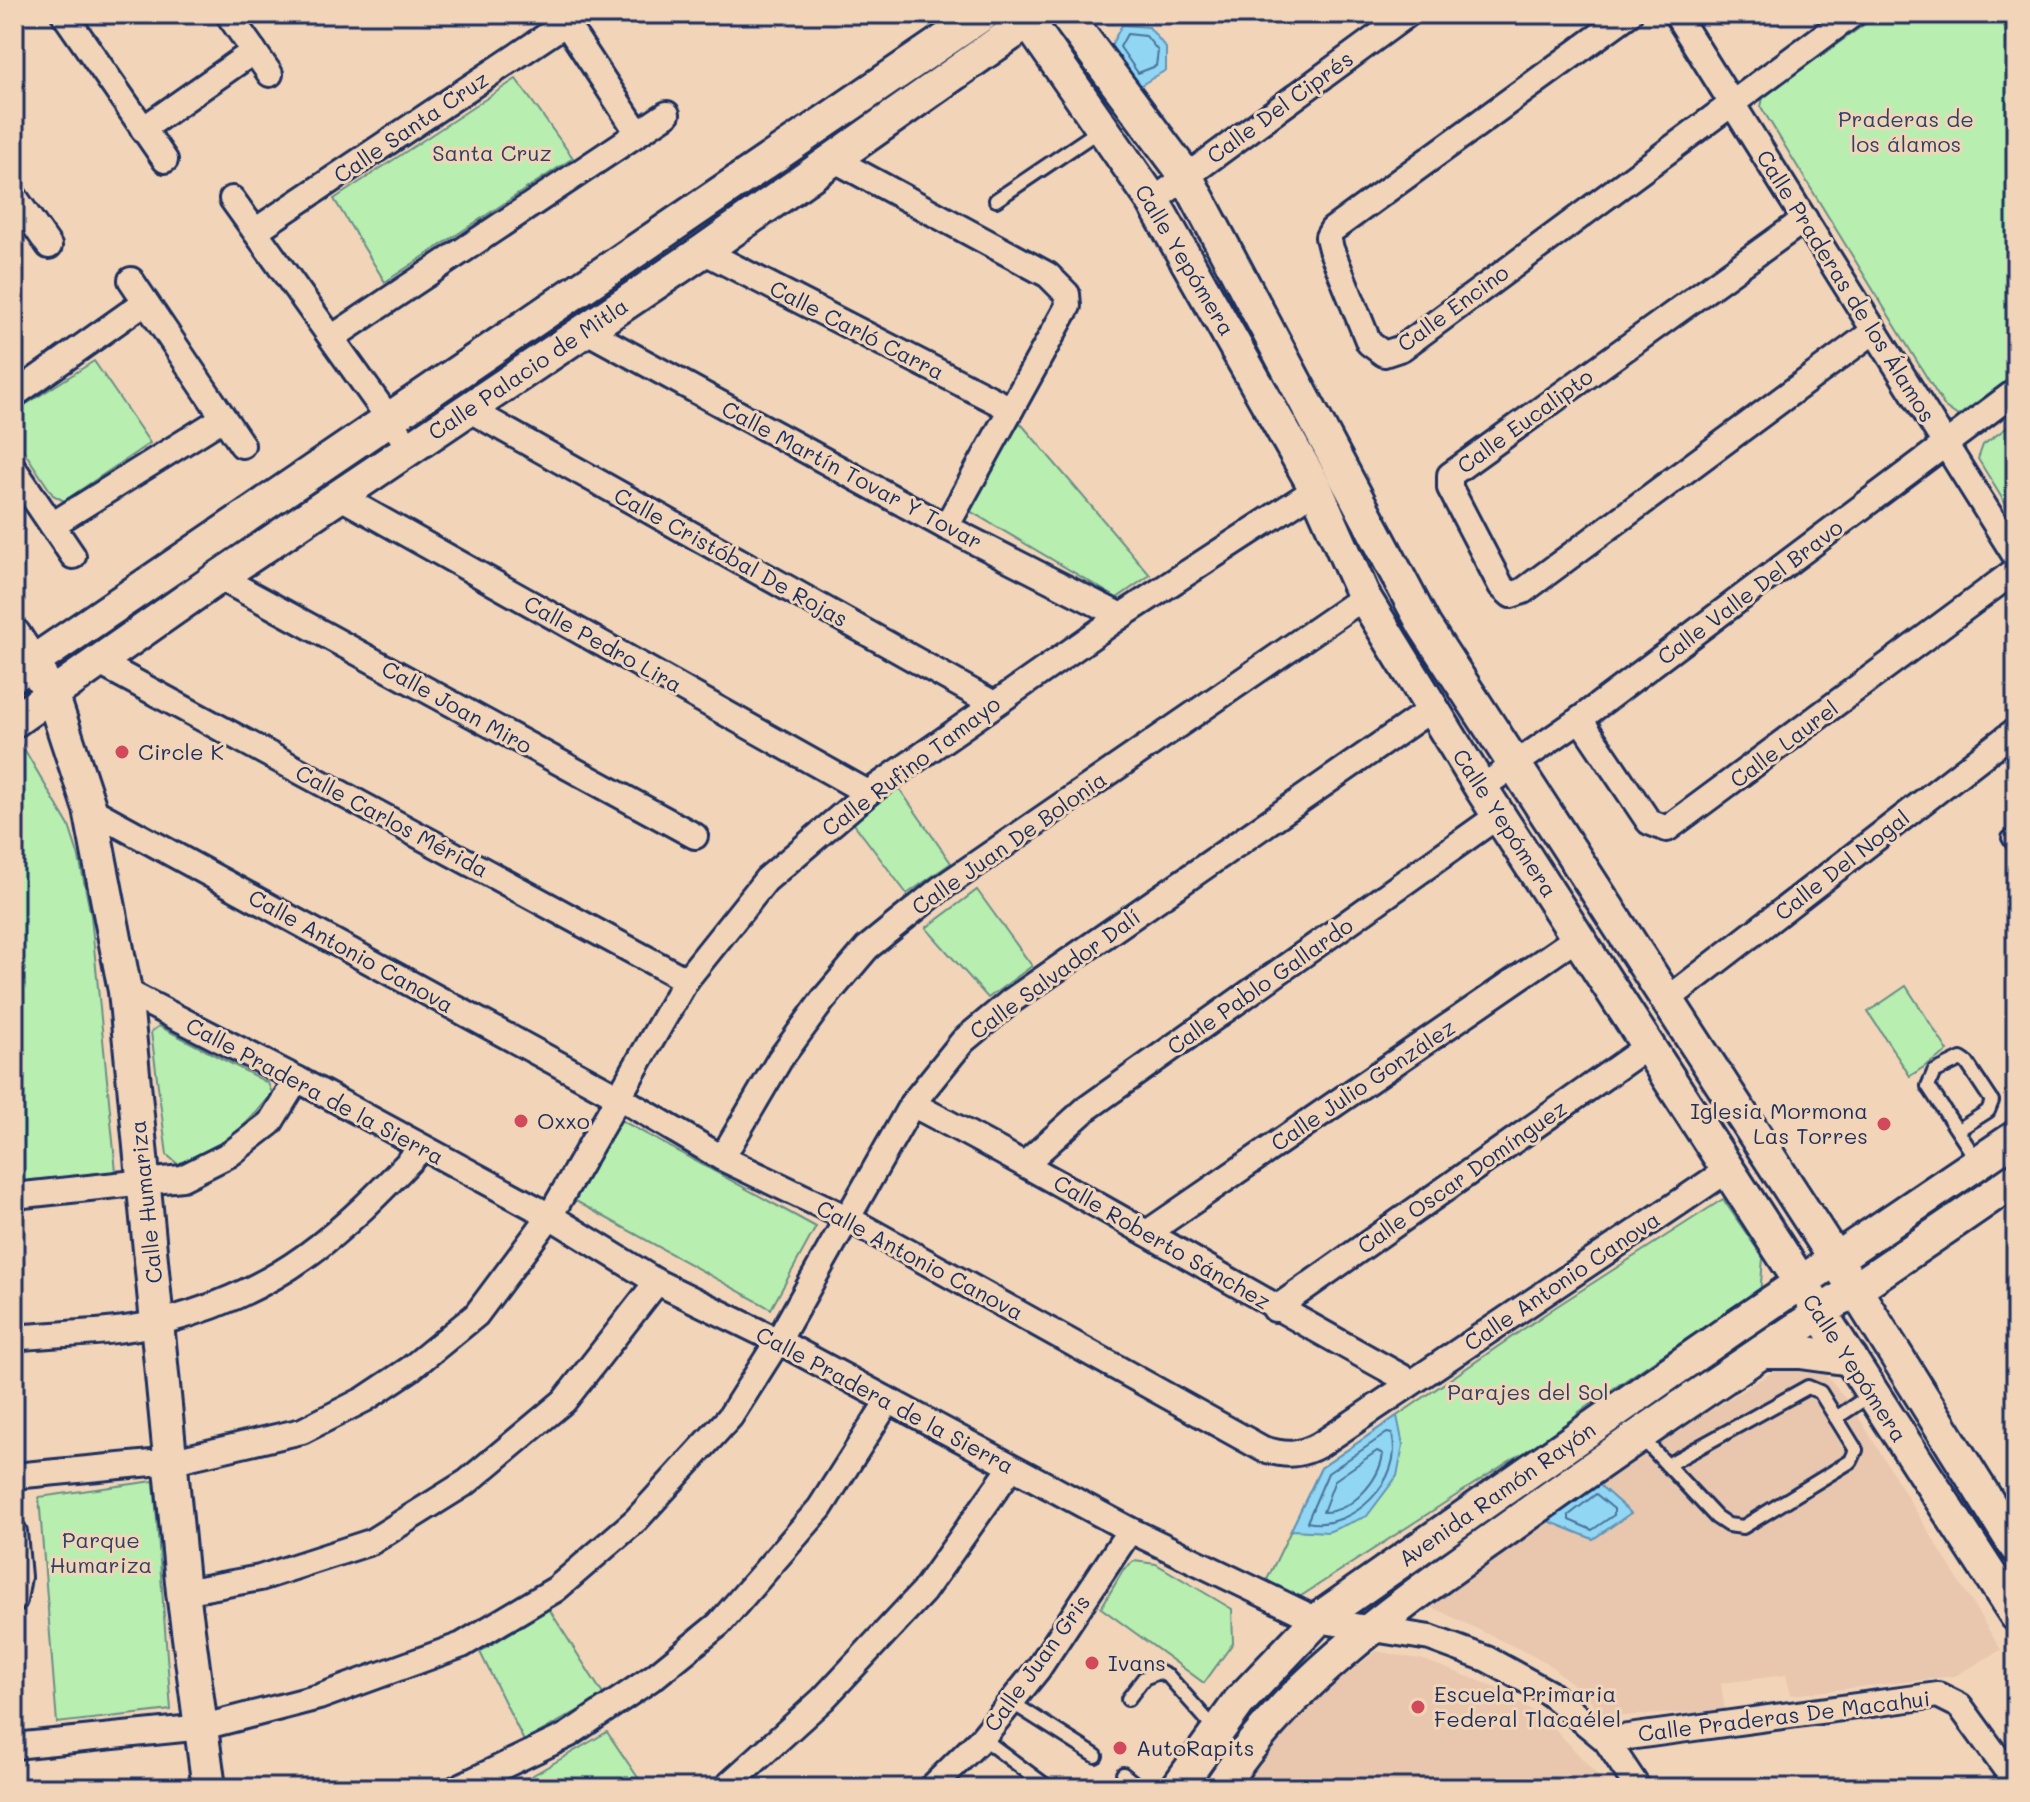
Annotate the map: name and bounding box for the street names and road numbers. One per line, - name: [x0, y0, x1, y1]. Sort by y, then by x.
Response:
- street label: Calle Del Ciprés: [1201, 44, 1359, 170]
- street label: Calle Santa Cruz: [329, 65, 493, 189]
- street label: Calle Praderas de los Álamos: [1750, 144, 1942, 427]
- street label: Calle Yepómera: [1129, 179, 1242, 341]
- street label: Calle Encino: [1391, 257, 1514, 358]
- street label: Calle Carló Carra: [765, 273, 950, 386]
- street label: Calle Palacio de Mitla: [422, 291, 633, 446]
- street label: Calle Eucalipto: [1451, 362, 1598, 480]
- street label: Calle Martín Tovar Y Tovar: [717, 393, 988, 556]
- street label: Calle Cristóbal De Rojas: [609, 480, 853, 633]
- street label: Calle Valle Del Bravo: [1651, 512, 1848, 671]
- street label: Calle Pedro Lira: [519, 588, 687, 699]
- street label: Calle Joan Miro: [377, 653, 538, 760]
- street label: Calle Rufino Tamayo: [816, 689, 1006, 842]
- street label: Calle Laurel: [1724, 693, 1844, 794]
- street label: Calle Yepómera: [1447, 743, 1564, 903]
- street label: Calle Carlos Mérida: [291, 757, 494, 884]
- street label: Calle Juan De Bolonia: [905, 764, 1112, 921]
- street label: Calle Del Nogal: [1768, 803, 1915, 926]
- street label: Calle Antonio Canova: [244, 882, 459, 1019]
- street label: Calle Salvador Dalí: [963, 902, 1146, 1045]
- street label: Calle Pablo Gallardo: [1161, 910, 1358, 1061]
- street label: Calle Pradera de la Sierra: [181, 1010, 449, 1171]
- street label: Calle Julio González: [1265, 1012, 1461, 1157]
- street label: Calle Oscar Domínguez: [1351, 1093, 1572, 1260]
- street label: Calle Humariza: [123, 1119, 168, 1285]
- street label: Calle Roberto Sánchez: [1048, 1167, 1276, 1316]
- street label: Calle Antonio Canova: [812, 1193, 1029, 1326]
- street label: Calle Antonio Canova: [1458, 1204, 1665, 1357]
- street label: Calle Yepómera: [1797, 1288, 1914, 1448]
- street label: Calle Pradera de la Sierra: [751, 1319, 1019, 1480]
- street label: Avenida Ramón Rayón: [1393, 1415, 1601, 1573]
- street label: Calle Juan Gris: [977, 1588, 1096, 1737]
- street label: Calle Praderas De Macahui: [1636, 1683, 1932, 1748]

